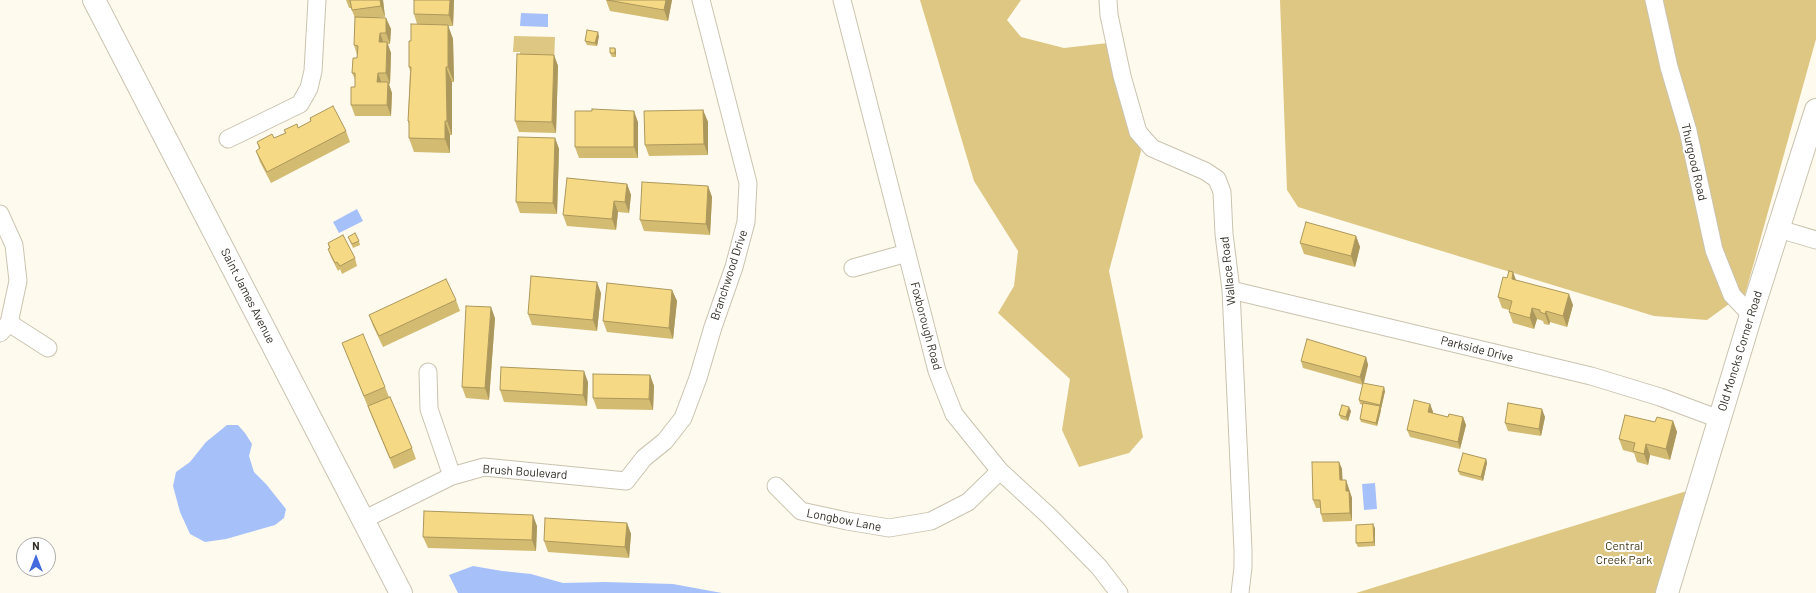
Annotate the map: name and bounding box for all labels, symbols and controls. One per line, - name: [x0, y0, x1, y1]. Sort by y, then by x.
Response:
- street label: Thurgood Road: [1678, 122, 1710, 202]
- street label: Branchwood Drive: [708, 228, 750, 322]
- street label: Wallace Road: [1217, 236, 1239, 306]
- street label: Saint James Avenue: [218, 246, 278, 346]
- street label: Foxborough Road: [907, 280, 945, 372]
- street label: Old Moncks Corner Road: [1715, 289, 1765, 413]
- street label: Parkside Drive: [1439, 333, 1515, 365]
- street label: Brush Boulevard: [482, 462, 568, 482]
- street label: Longbow Lane: [805, 506, 883, 534]
- north arrow: [16, 537, 56, 577]
- text: N: [32, 539, 40, 552]
- park label: Central Creek Park: [1596, 539, 1652, 567]

